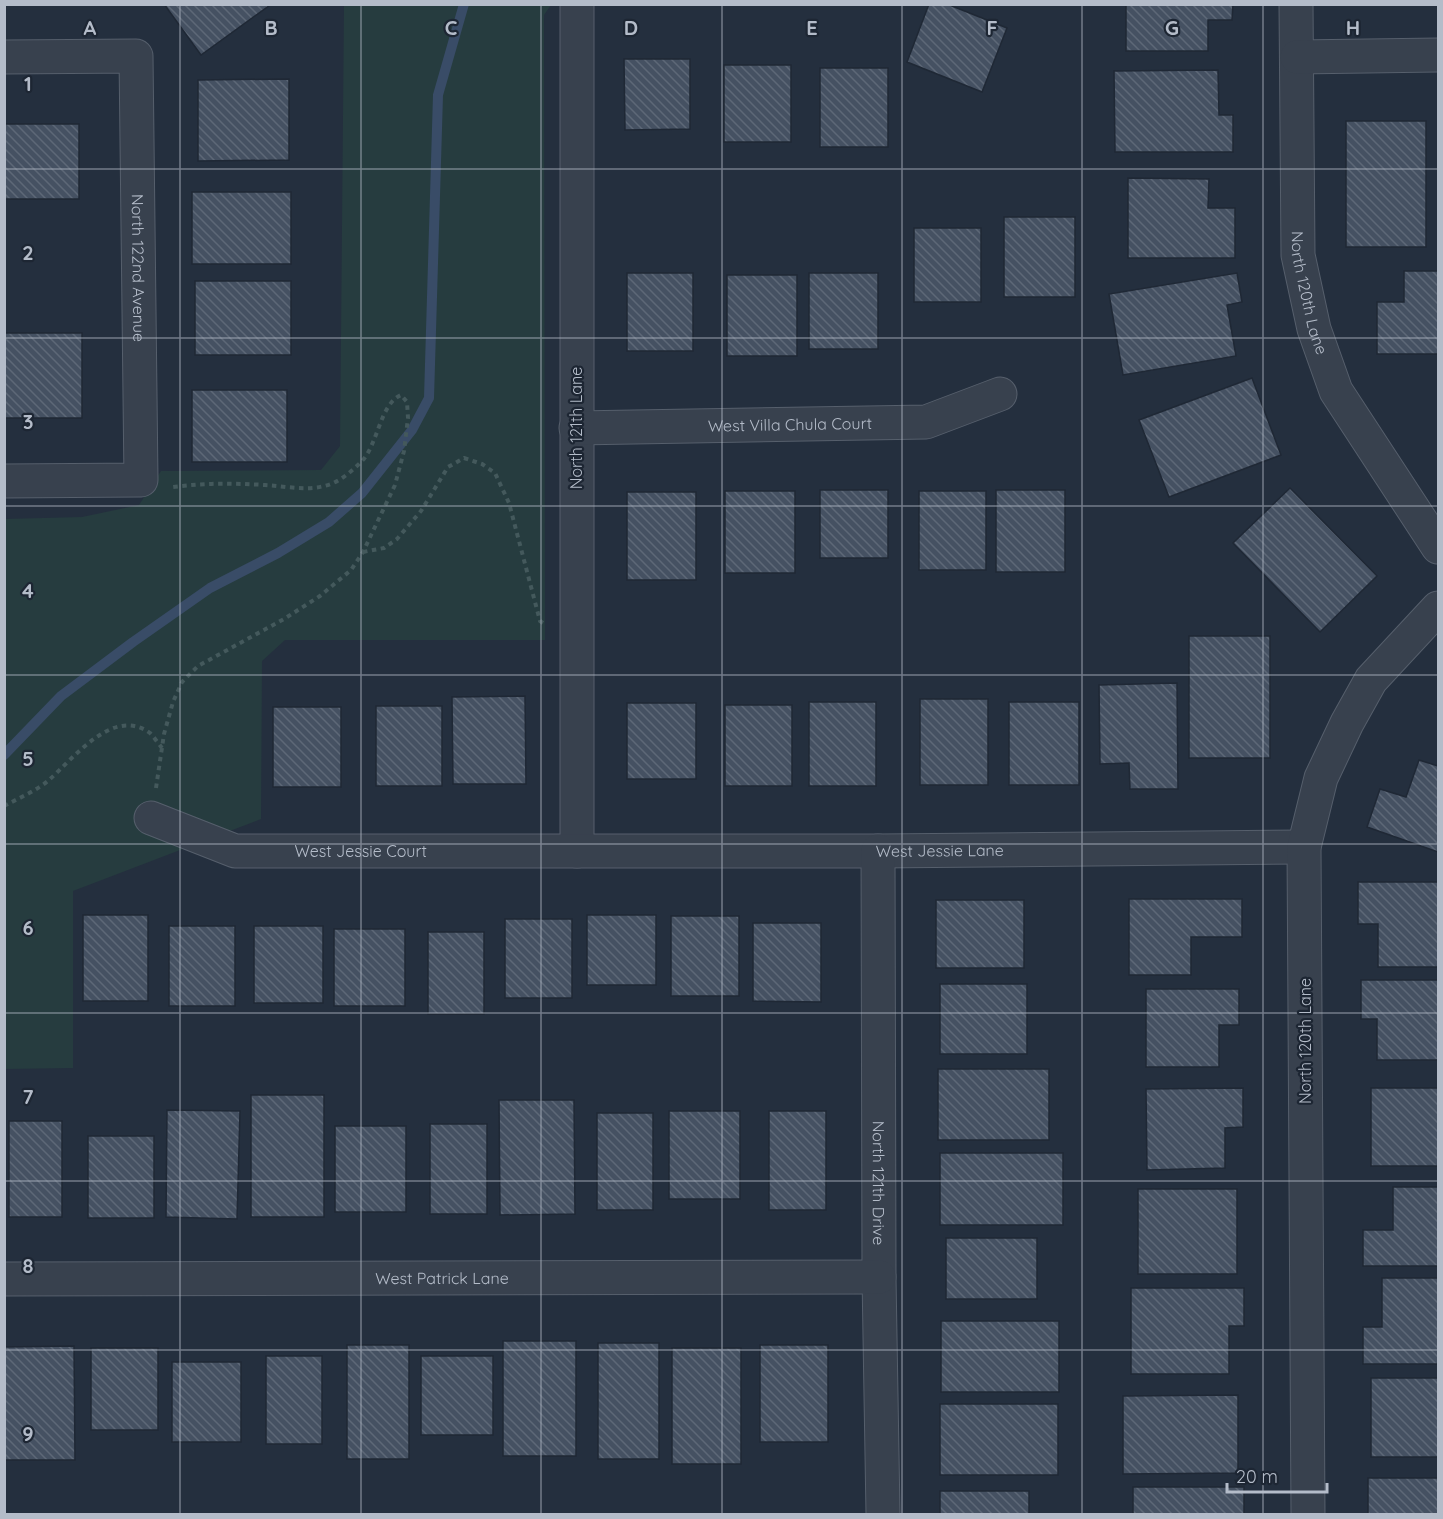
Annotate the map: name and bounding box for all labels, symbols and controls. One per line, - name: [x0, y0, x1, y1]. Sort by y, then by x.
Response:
- text: A: [84, 15, 97, 40]
- text: B: [264, 15, 278, 40]
- text: C: [445, 15, 458, 40]
- text: D: [624, 15, 638, 40]
- text: E: [806, 15, 818, 40]
- text: F: [986, 15, 998, 40]
- text: G: [1165, 15, 1179, 40]
- text: H: [1346, 15, 1360, 40]
- text: 1: [24, 71, 32, 96]
- street label: North 122nd Avenue: [128, 194, 149, 342]
- street label: North 120th Lane: [1288, 231, 1332, 357]
- text: 2: [22, 240, 34, 265]
- street label: North 121th Lane: [566, 367, 586, 489]
- text: 3: [23, 409, 33, 434]
- street label: West Villa Chula Court: [708, 413, 872, 436]
- text: 4: [22, 578, 34, 603]
- text: 5: [22, 746, 34, 771]
- street label: West Jessie Lane: [876, 840, 1004, 861]
- street label: West Jessie Court: [294, 841, 427, 861]
- text: 6: [22, 915, 34, 940]
- street label: North 120th Lane: [1295, 978, 1315, 1104]
- text: 7: [23, 1084, 34, 1109]
- street label: North 121th Drive: [869, 1121, 889, 1245]
- text: 8: [23, 1253, 34, 1278]
- street label: West Patrick Lane: [375, 1268, 509, 1288]
- text: 9: [22, 1421, 34, 1446]
- scale bar: [1227, 1456, 1328, 1494]
- text: 20 m: [1236, 1465, 1278, 1488]

